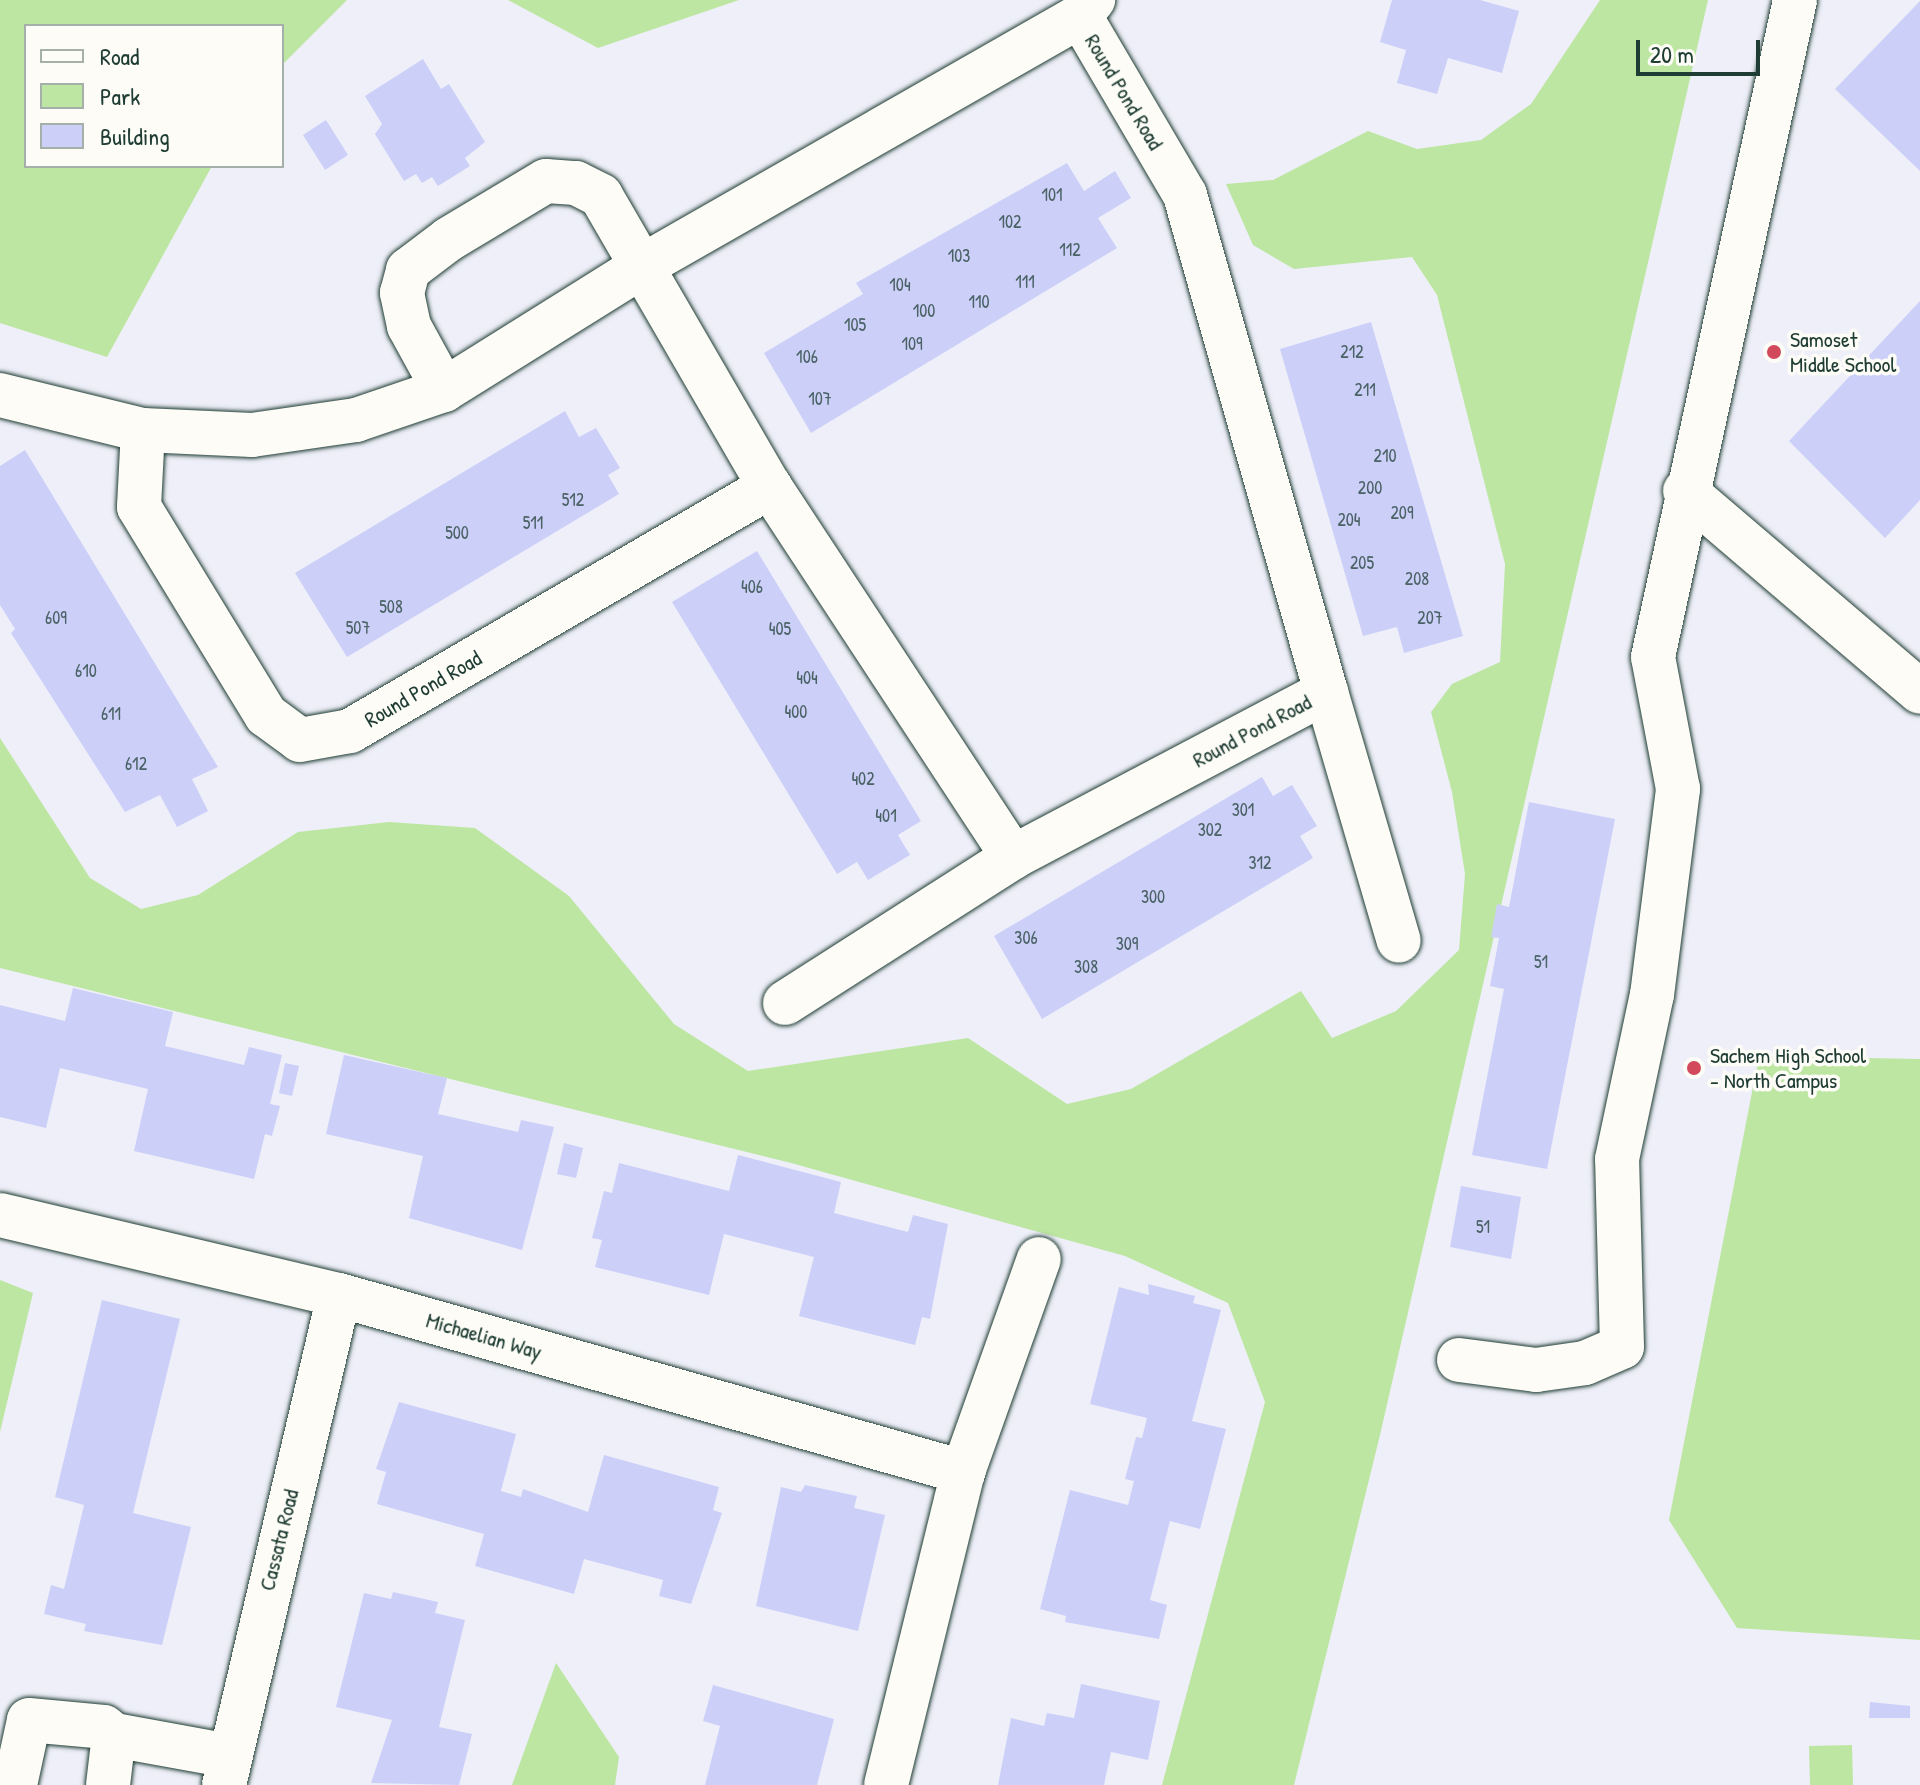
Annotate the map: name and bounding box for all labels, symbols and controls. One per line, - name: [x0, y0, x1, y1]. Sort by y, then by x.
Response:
- legend: [24, 24, 284, 168]
- scale bar: [1640, 24, 1764, 74]
- street label: Round Pond Road: [1079, 29, 1169, 155]
- text: 20 m: [1650, 38, 1694, 70]
- text: Road: [100, 40, 139, 72]
- text: Park: [100, 80, 140, 112]
- text: Building: [100, 120, 170, 152]
- house number: 101: [1041, 184, 1063, 206]
- house number: 102: [998, 211, 1022, 233]
- house number: 112: [1059, 239, 1081, 261]
- house number: 103: [948, 245, 970, 267]
- house number: 111: [1015, 271, 1035, 293]
- house number: 104: [889, 274, 911, 296]
- house number: 110: [968, 291, 990, 313]
- house number: 100: [913, 300, 935, 322]
- house number: 105: [844, 314, 866, 336]
- place label: Samoset Middle School: [1790, 326, 1896, 378]
- house number: 109: [901, 333, 923, 355]
- house number: 212: [1340, 341, 1364, 363]
- marker: Samoset Middle School: [1765, 343, 1783, 361]
- house number: 106: [796, 346, 818, 368]
- house number: 211: [1354, 379, 1376, 401]
- house number: 107: [808, 388, 832, 410]
- house number: 210: [1373, 445, 1397, 467]
- house number: 200: [1358, 477, 1382, 499]
- house number: 512: [562, 489, 584, 511]
- house number: 209: [1390, 502, 1414, 524]
- house number: 204: [1337, 509, 1361, 531]
- house number: 511: [523, 512, 543, 534]
- house number: 500: [445, 522, 469, 544]
- house number: 205: [1350, 552, 1374, 574]
- house number: 208: [1405, 568, 1429, 590]
- house number: 406: [741, 576, 763, 598]
- house number: 508: [379, 596, 403, 618]
- house number: 609: [45, 607, 67, 629]
- house number: 207: [1417, 607, 1443, 629]
- house number: 507: [346, 617, 370, 639]
- house number: 405: [769, 618, 791, 640]
- street label: Round Pond Road: [360, 645, 486, 733]
- house number: 610: [75, 660, 97, 682]
- house number: 404: [796, 667, 818, 689]
- street label: Round Pond Road: [1188, 689, 1316, 773]
- house number: 400: [785, 701, 807, 723]
- house number: 611: [101, 703, 121, 725]
- house number: 612: [125, 753, 147, 775]
- house number: 402: [851, 768, 875, 790]
- house number: 301: [1232, 799, 1254, 821]
- house number: 401: [875, 805, 897, 827]
- house number: 302: [1198, 819, 1222, 841]
- house number: 312: [1248, 852, 1272, 874]
- house number: 300: [1141, 886, 1165, 908]
- house number: 306: [1014, 927, 1038, 949]
- house number: 309: [1116, 933, 1138, 955]
- house number: 51: [1534, 951, 1548, 973]
- house number: 308: [1074, 956, 1098, 978]
- place label: Sachem High School - North Campus: [1710, 1042, 1866, 1094]
- marker: Sachem High School - North Campus: [1685, 1059, 1703, 1077]
- house number: 51: [1476, 1216, 1490, 1238]
- street label: Michaelian Way: [423, 1307, 545, 1365]
- street label: Cassata Road: [254, 1487, 304, 1593]

